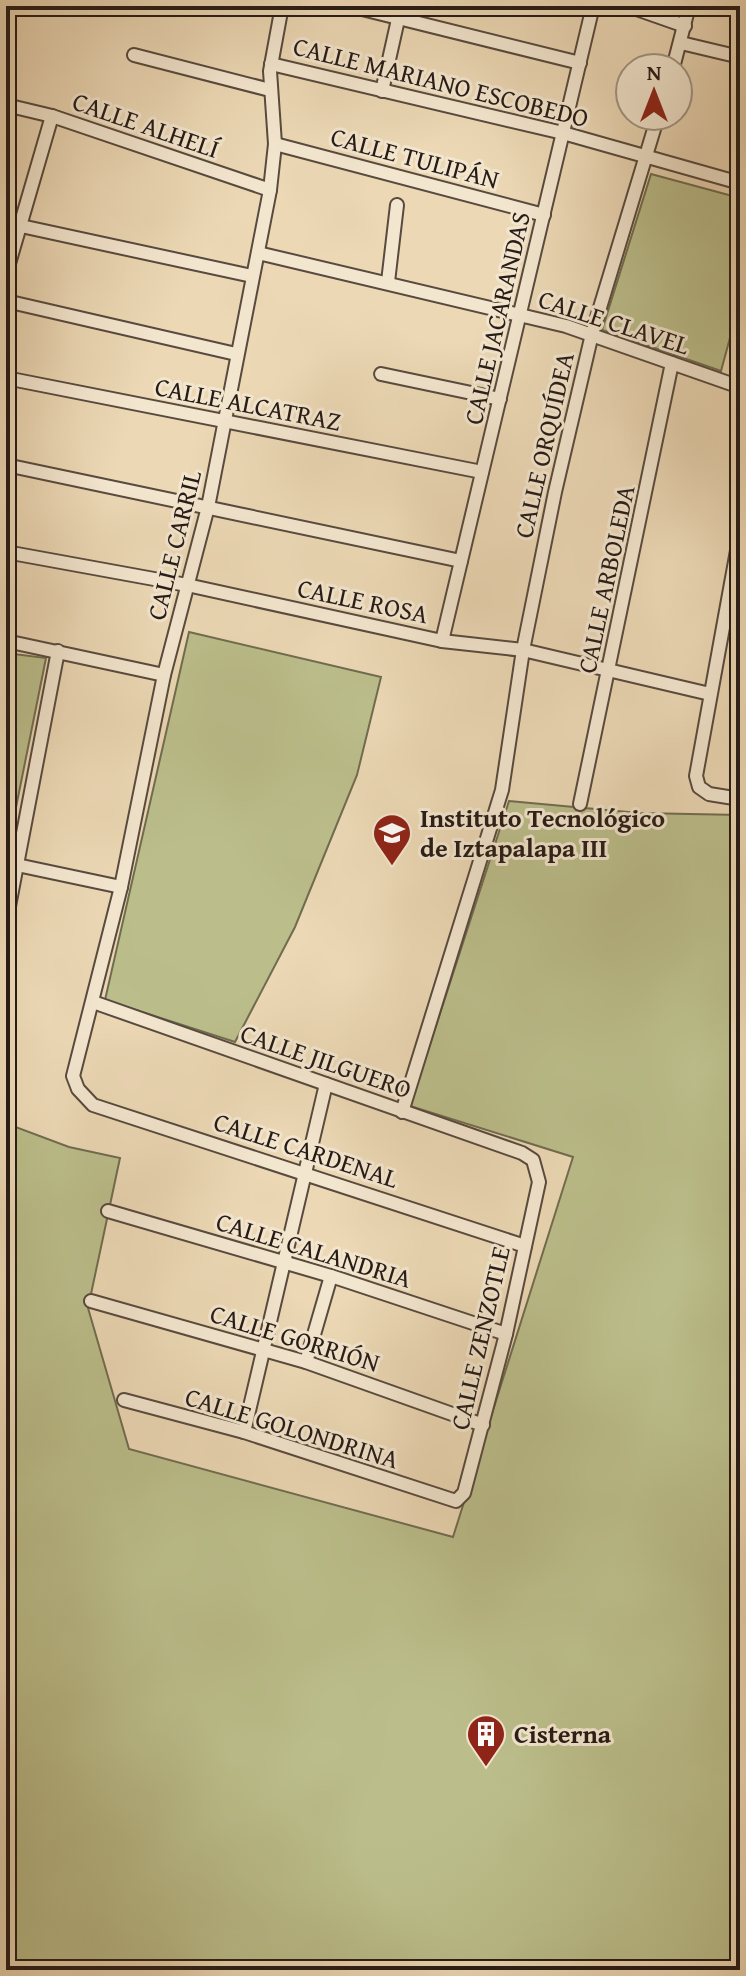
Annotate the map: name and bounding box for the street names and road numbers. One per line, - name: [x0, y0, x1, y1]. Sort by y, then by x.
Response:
- street label: CALLE MARIANO ESCOBEDO: [289, 26, 593, 137]
- street label: CALLE ALHELÍ: [68, 81, 226, 168]
- street label: CALLE TULIPÁN: [327, 116, 503, 199]
- street label: CALLE JACARANDAS: [453, 208, 540, 428]
- street label: CALLE CLAVEL: [534, 279, 695, 364]
- street label: CALLE ORQUÍDEA: [503, 348, 584, 542]
- street label: CALLE ALCATRAZ: [152, 366, 344, 441]
- street label: CALLE CARRIL: [136, 466, 211, 624]
- street label: CALLE ARBOLEDA: [567, 481, 645, 677]
- street label: CALLE ROSA: [294, 568, 432, 633]
- street label: CALLE JILGUERO: [235, 1013, 417, 1108]
- street label: CALLE CARDENAL: [209, 1101, 404, 1198]
- street label: CALLE CALANDRIA: [212, 1201, 417, 1298]
- street label: CALLE ZENZOTLE: [439, 1242, 520, 1434]
- street label: CALLE GORRIÓN: [206, 1293, 385, 1382]
- street label: CALLE GOLONDRINA: [181, 1376, 404, 1479]

